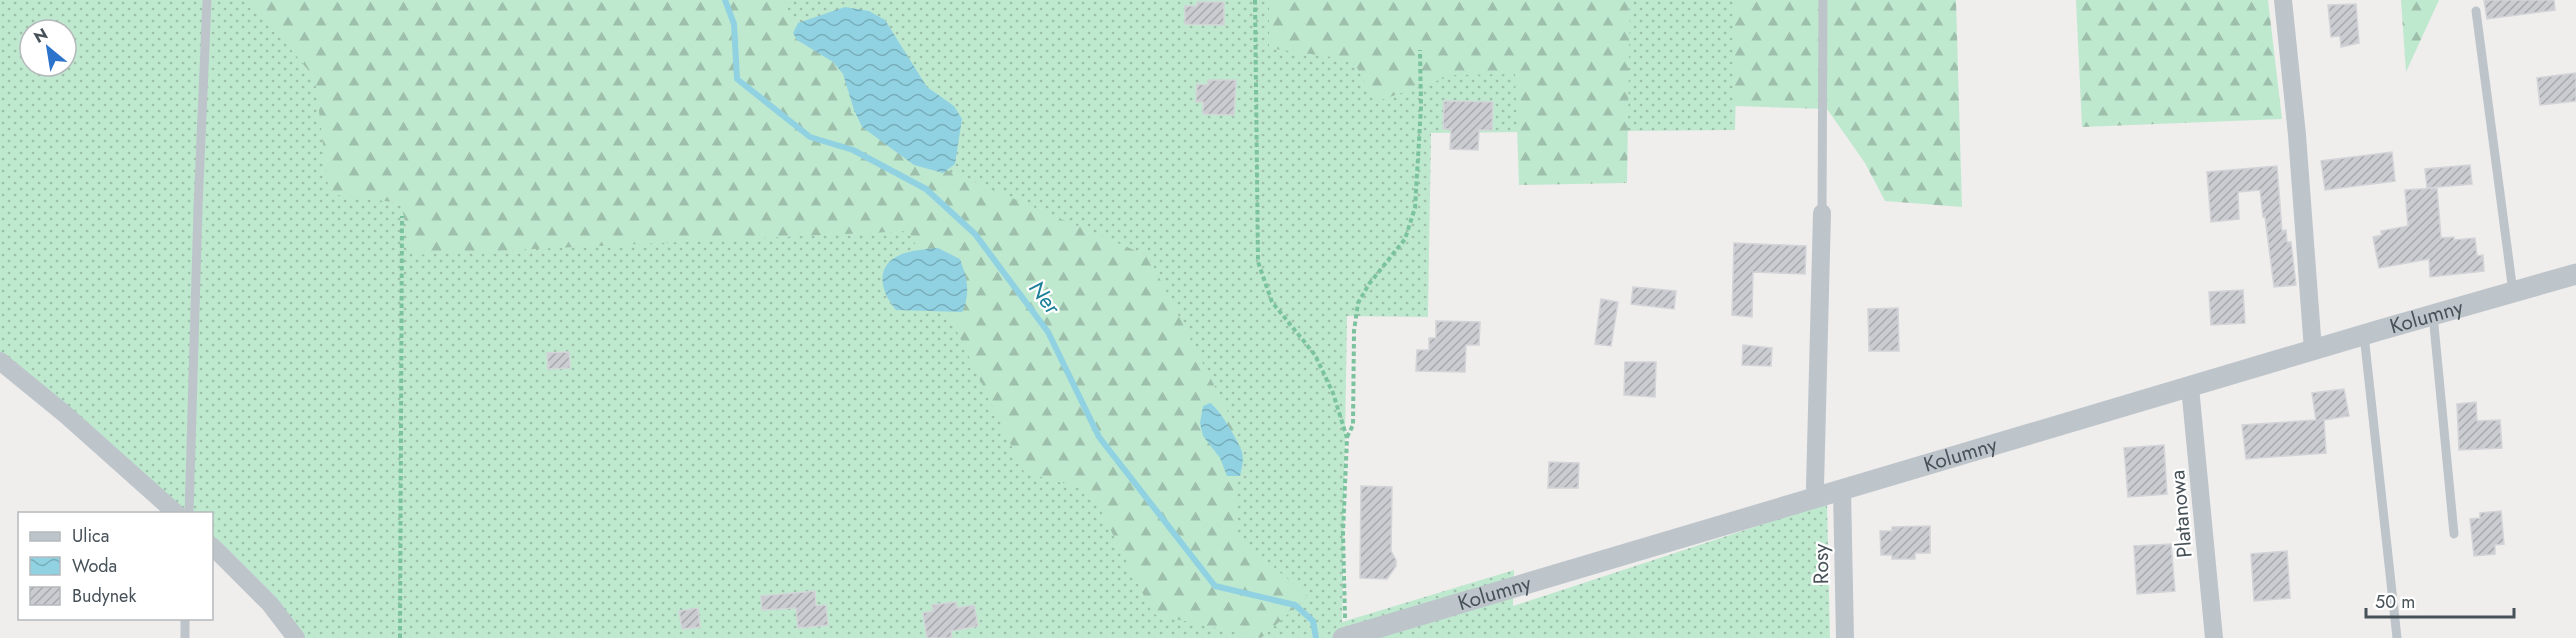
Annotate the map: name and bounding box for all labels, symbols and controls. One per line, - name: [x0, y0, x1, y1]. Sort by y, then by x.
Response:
- north arrow: [18, 18, 78, 78]
- text: N: [29, 22, 52, 49]
- water label: Ner: [1022, 273, 1069, 322]
- street label: Kolumny: [2386, 292, 2467, 341]
- street label: Kolumny: [1920, 429, 2001, 480]
- street label: Platanowa: [2162, 469, 2200, 559]
- legend: [18, 512, 213, 620]
- text: Ulica: [72, 523, 109, 549]
- street label: Rosy: [1806, 543, 1836, 585]
- text: Woda: [72, 553, 117, 579]
- street label: Kolumny: [1454, 568, 1535, 618]
- scale bar: [2366, 581, 2514, 619]
- text: Budynek: [72, 583, 136, 609]
- text: 50 m: [2375, 589, 2415, 615]

